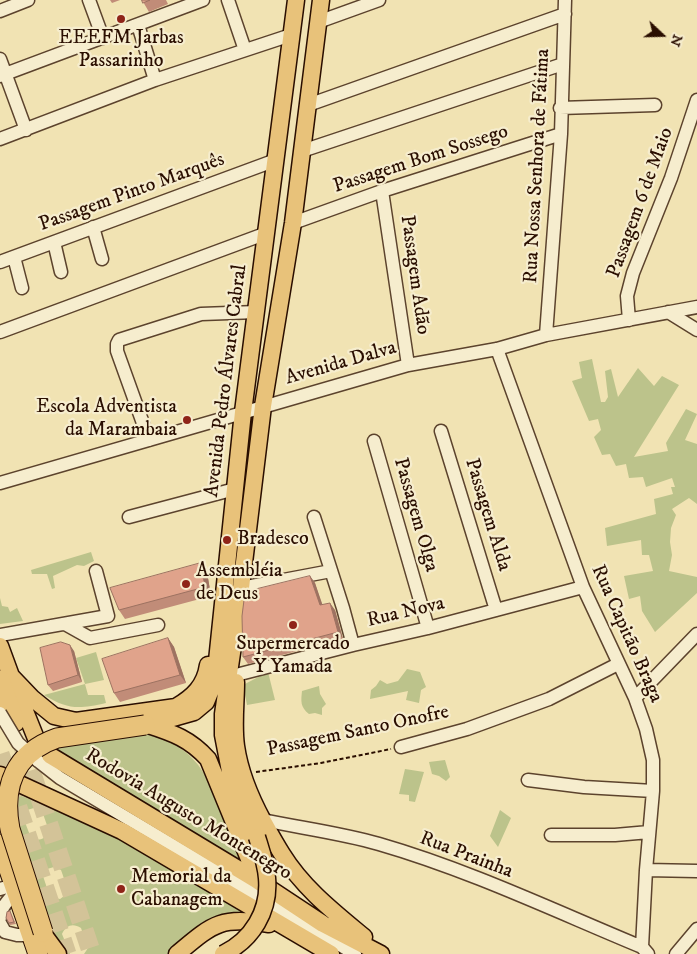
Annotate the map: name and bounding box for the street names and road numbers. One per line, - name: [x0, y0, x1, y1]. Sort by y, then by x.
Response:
- street label: Rua Nossa Senhora de Fátima: [520, 48, 556, 284]
- street label: Passagem Bom Sossego: [331, 120, 511, 200]
- street label: Passagem 6 de Maio: [603, 125, 679, 281]
- street label: Passagem Pinto Marquês: [36, 148, 228, 238]
- street label: Passagem Adão: [394, 214, 434, 336]
- street label: Avenida Pedro Álvares Cabral: [201, 263, 253, 499]
- street label: Avenida Dalva: [283, 337, 399, 391]
- street label: Passagem Olga: [387, 455, 443, 575]
- street label: Passagem Alda: [458, 456, 516, 574]
- street label: Rua Capitão Braga: [585, 561, 667, 707]
- street label: Rua Nova: [365, 592, 447, 634]
- street label: Passagem Santo Onofre: [265, 701, 451, 763]
- street label: Rodovia Augusto Montenegro: [80, 744, 296, 886]
- street label: Rua Prainha: [416, 827, 516, 885]

